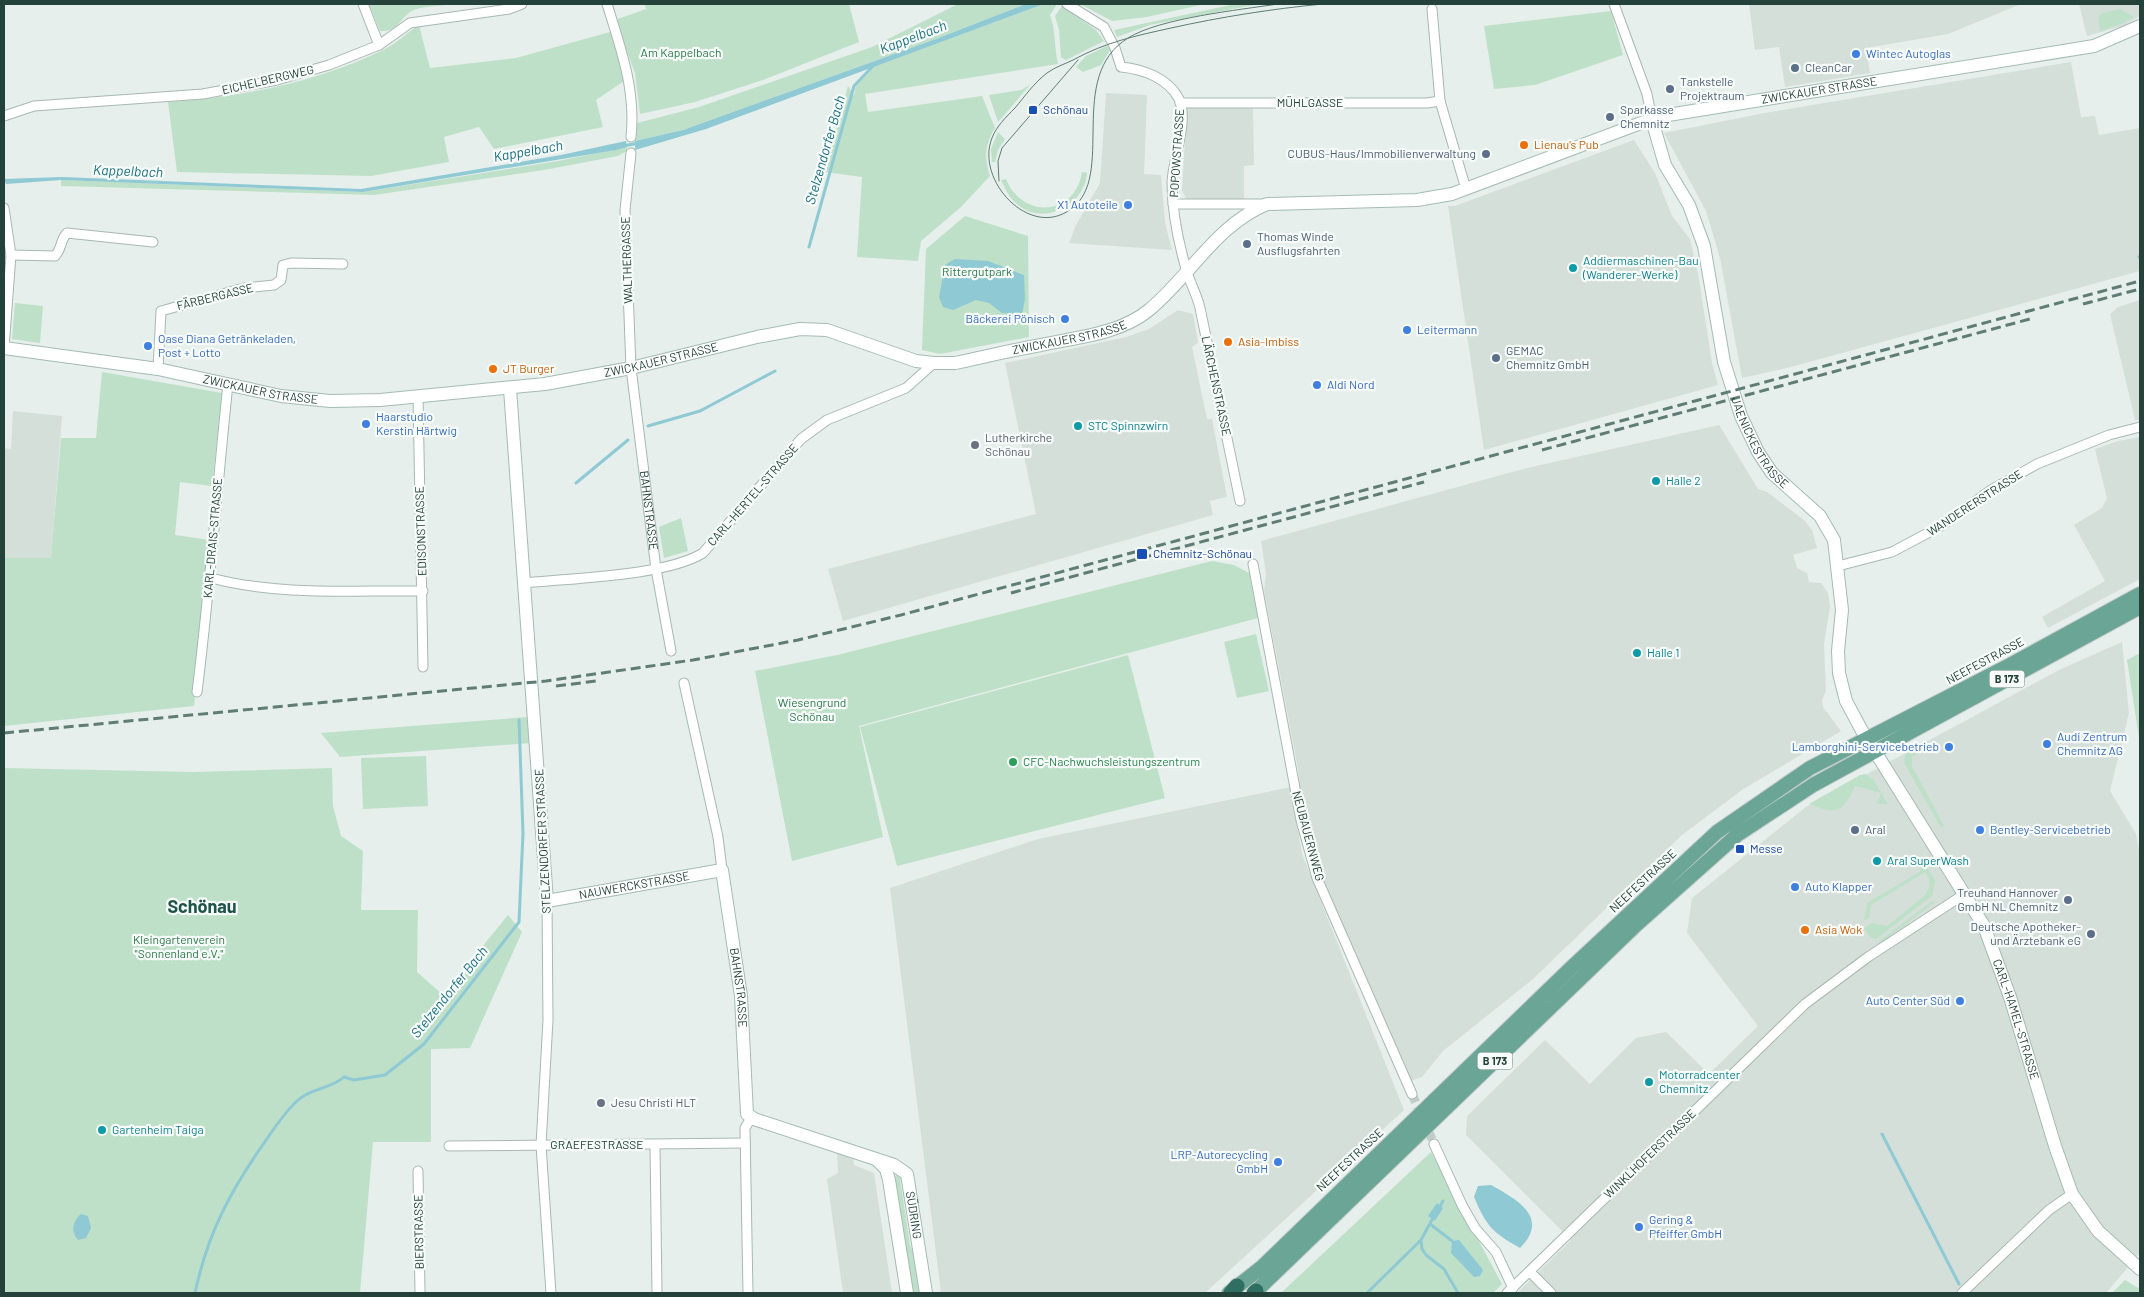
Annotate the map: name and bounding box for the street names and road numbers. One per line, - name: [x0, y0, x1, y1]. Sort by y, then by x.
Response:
- street label: EICHELBERGWEG: [220, 62, 315, 96]
- street label: ZWICKAUER STRASSE: [1760, 73, 1878, 106]
- street label: MÜHLGASSE: [1277, 95, 1343, 109]
- street label: POPOWSTRASSE: [1166, 108, 1186, 198]
- street label: WALTHERGASSE: [617, 216, 635, 304]
- street label: FÄRBERGASSE: [175, 280, 255, 312]
- street label: ZWICKAUER STRASSE: [1011, 317, 1128, 356]
- street label: LÄRCHENSTRASSE: [1200, 334, 1234, 437]
- street label: ZWICKAUER STRASSE: [603, 339, 719, 379]
- street label: ZWICKAUER STRASSE: [202, 371, 319, 406]
- street label: JAENICKESTRASSE: [1729, 395, 1792, 490]
- street label: CARL-HERTEL-STRASSE: [704, 440, 801, 548]
- street label: WANDERERSTRASSE: [1924, 466, 2025, 538]
- street label: BAHNSTRASSE: [638, 470, 662, 551]
- street label: KARL-DRAIS-STRASSE: [200, 477, 224, 599]
- street label: EDISONSTRASSE: [411, 486, 429, 576]
- street label: NEEFESTRASSE: [1943, 634, 2026, 686]
- road number: B 173: [1990, 671, 2024, 688]
- street label: STELZENDORFER STRASSE: [531, 768, 553, 914]
- street label: NEUBAUERNWEG: [1290, 789, 1328, 882]
- street label: NEEFESTRASSE: [1606, 846, 1679, 915]
- street label: NAUWERCKSTRASSE: [578, 868, 691, 901]
- street label: BAHNSTRASSE: [728, 947, 751, 1028]
- street label: CARL-HAMEL-STRASSE: [1991, 957, 2043, 1081]
- road number: B 173: [1478, 1052, 1512, 1070]
- street label: WINKLHOFERSTRASSE: [1601, 1106, 1698, 1201]
- street label: NEEFESTRASSE: [1313, 1125, 1386, 1194]
- street label: GRAEFESTRASSE: [550, 1137, 644, 1151]
- street label: SÜDRING: [904, 1190, 925, 1240]
- street label: BIERSTRASSE: [410, 1195, 426, 1270]

